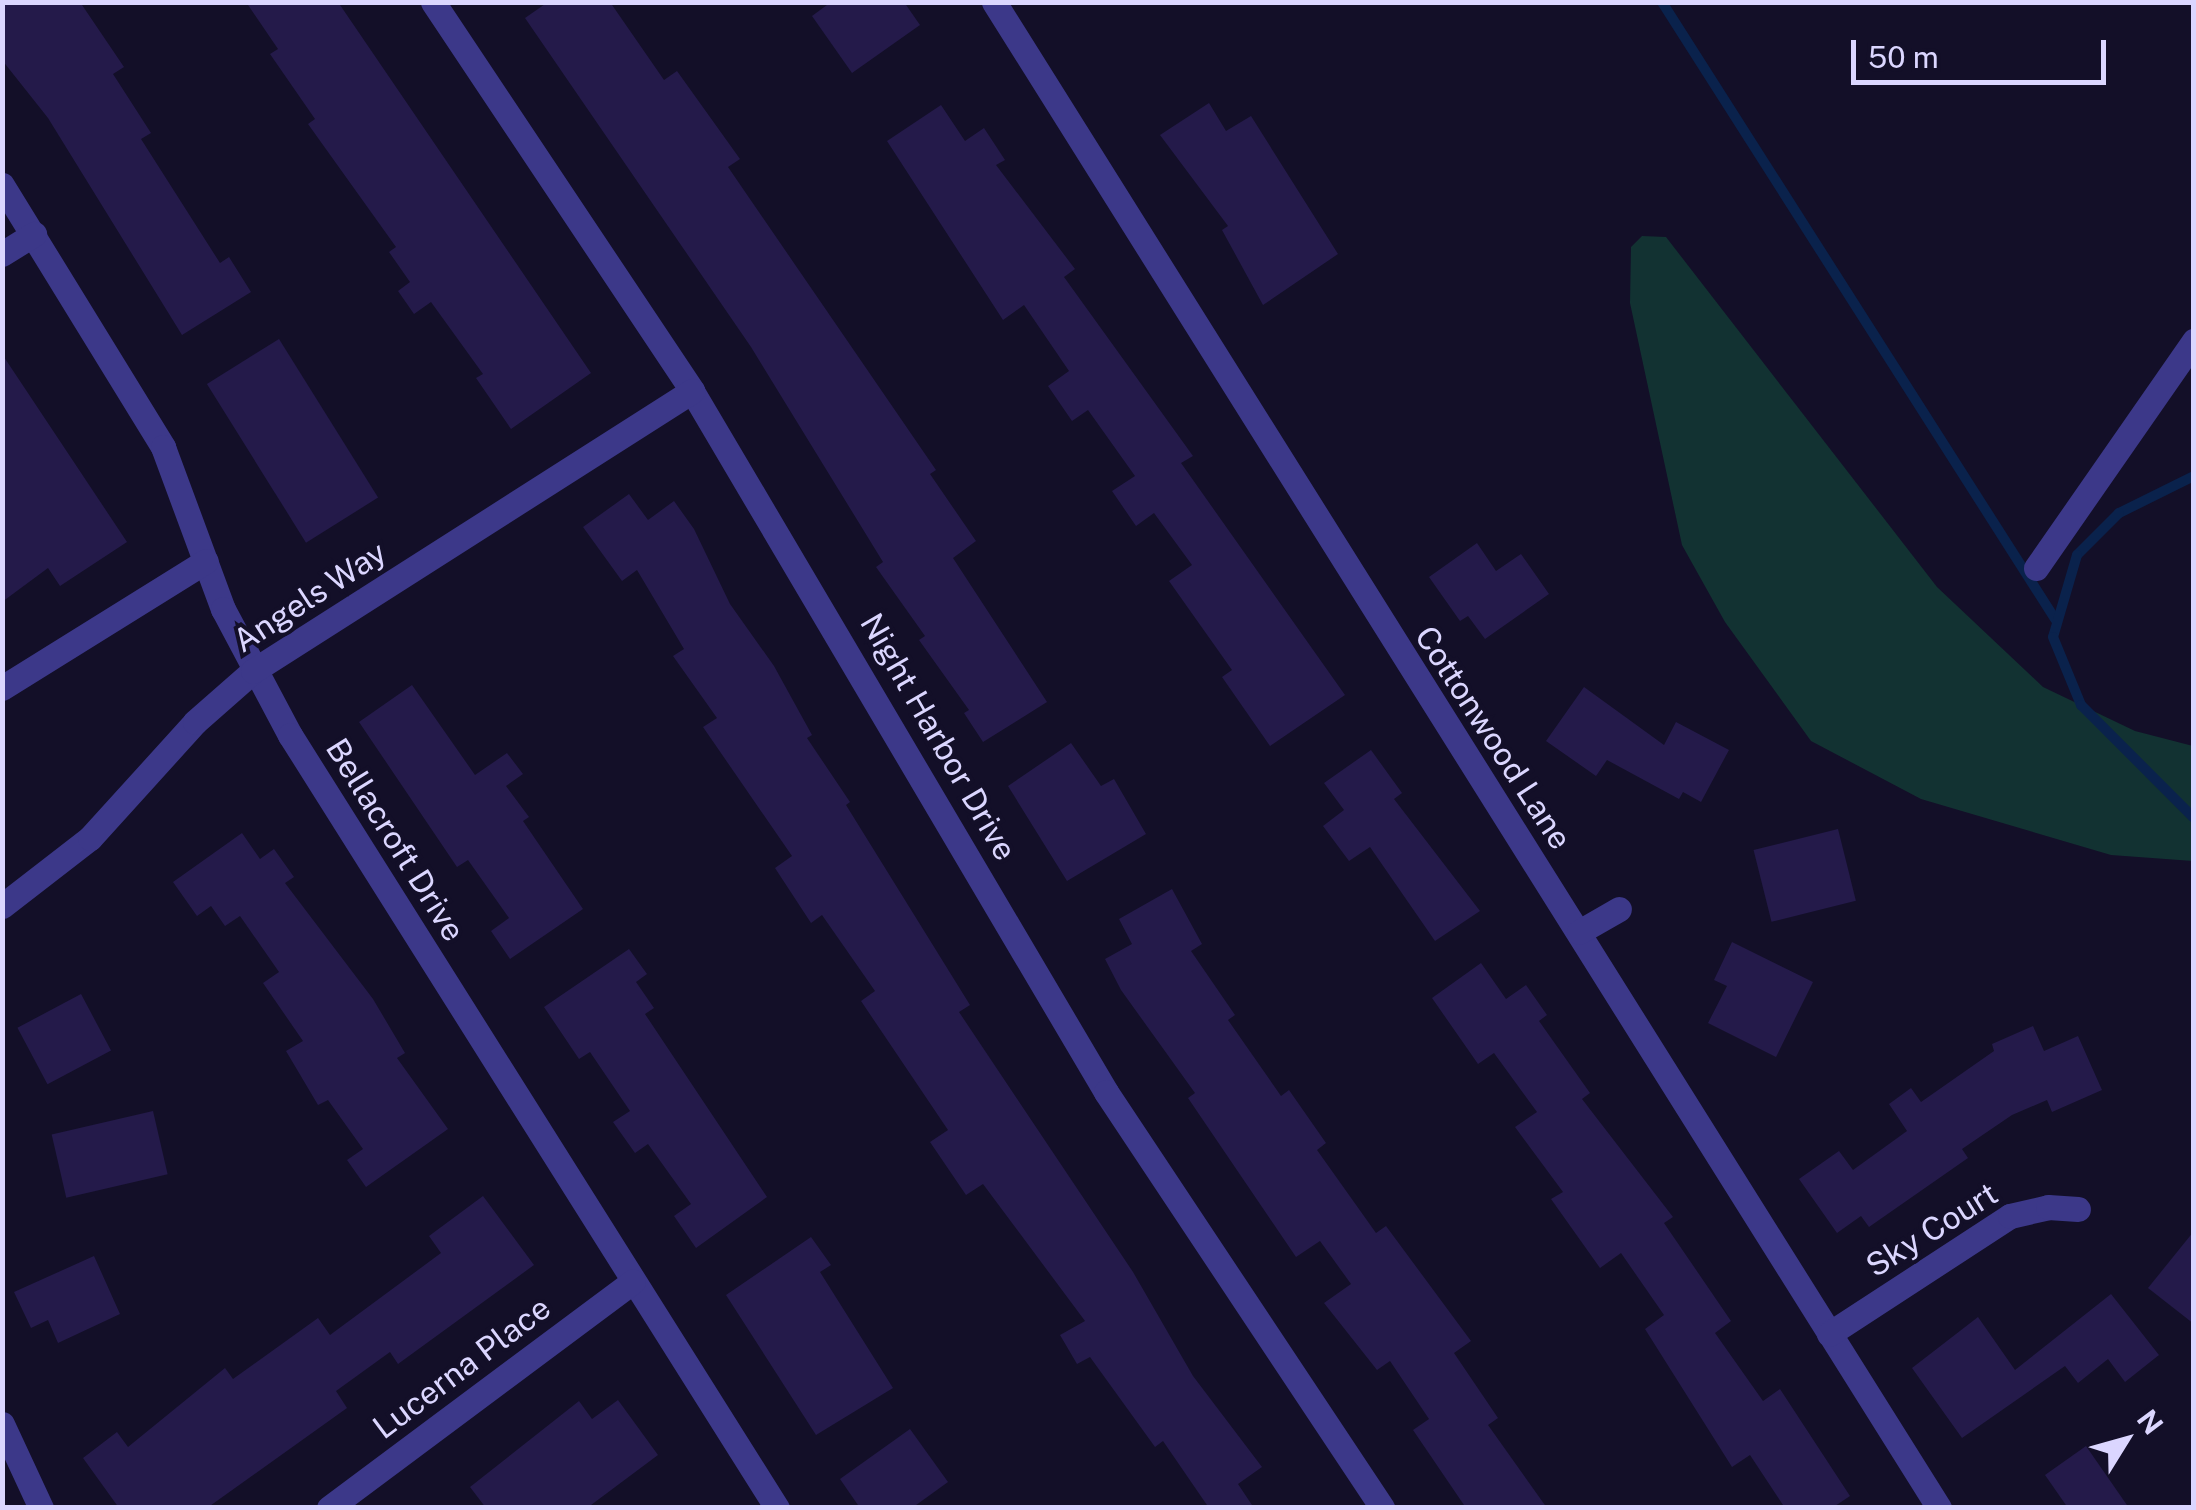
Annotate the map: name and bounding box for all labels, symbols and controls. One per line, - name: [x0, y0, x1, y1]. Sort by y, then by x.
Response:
- scale bar: [1856, 20, 2111, 82]
- text: 50 m: [1868, 39, 1939, 75]
- street label: Angels Way: [226, 533, 394, 661]
- street label: Night Harbor Drive: [852, 607, 1024, 867]
- street label: Cottonwood Lane: [1407, 619, 1579, 857]
- street label: Bellacroft Drive: [317, 732, 473, 948]
- street label: Sky Court: [1859, 1174, 2005, 1286]
- street label: Lucerna Place: [366, 1289, 558, 1447]
- north arrow: [2076, 1390, 2176, 1490]
- text: N: [2131, 1403, 2170, 1440]

